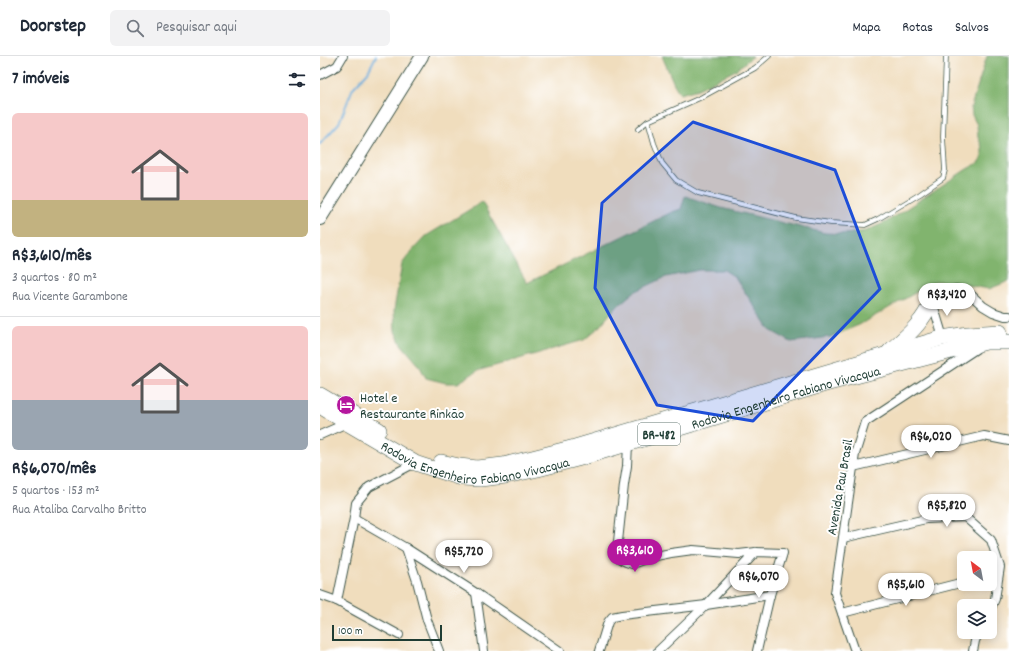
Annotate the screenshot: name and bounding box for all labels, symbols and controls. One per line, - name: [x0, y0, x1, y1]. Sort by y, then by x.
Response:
- search box: [110, 10, 390, 46]
- text: Doorstep: [20, 14, 86, 41]
- icon: search: [124, 17, 146, 39]
- text: Pesquisar aqui: [156, 17, 237, 39]
- text: Mapa: [852, 18, 880, 38]
- text: Rotas: [902, 18, 933, 38]
- text: Salvos: [955, 18, 989, 38]
- text: 7 imóveis: [12, 68, 70, 92]
- icon: filters: [286, 69, 308, 91]
- icon: home: [124, 139, 196, 211]
- text: R$3,610/mês: [12, 245, 92, 269]
- text: 3 quartos · 80 m²: [12, 269, 97, 288]
- pin: R$3,420: [910, 283, 984, 317]
- text: R$3,420: [927, 286, 967, 305]
- text: Rua Vicente Garambone: [12, 288, 128, 307]
- icon: home: [124, 352, 196, 424]
- street label: Rodovia Engenheiro Fabiano Vivacqua: [689, 362, 883, 436]
- place label: Hotel e Restaurante Rinkão: [360, 389, 464, 425]
- hotel icon: Hotel e Restaurante Rinkão: [335, 394, 357, 416]
- road number: BR-482: [638, 423, 680, 445]
- pin: R$6,020: [894, 425, 968, 459]
- text: R$6,020: [910, 428, 952, 447]
- street label: Rodovia Engenheiro Fabiano Vivacqua: [376, 437, 572, 491]
- street label: Avenida Pau Brasil: [823, 437, 859, 537]
- text: R$6,070/mês: [12, 458, 97, 482]
- text: 5 quartos · 153 m²: [12, 482, 100, 501]
- pin: R$5,820: [910, 494, 984, 528]
- text: R$5,820: [927, 497, 967, 516]
- text: Rua Ataliba Carvalho Britto: [12, 501, 147, 520]
- pin: R$3,610: [598, 539, 672, 573]
- pin: R$5,720: [427, 540, 501, 574]
- text: R$3,610: [616, 542, 654, 561]
- text: R$5,720: [444, 543, 484, 562]
- north arrow: [957, 551, 997, 591]
- map controls: [957, 551, 997, 639]
- pin: R$6,070: [722, 565, 796, 599]
- text: R$6,070: [739, 568, 779, 587]
- pin: R$5,610: [869, 573, 943, 607]
- text: R$5,610: [887, 576, 925, 595]
- button: layers: [957, 599, 997, 639]
- scale bar: [332, 623, 442, 642]
- text: 100 m: [338, 624, 362, 640]

